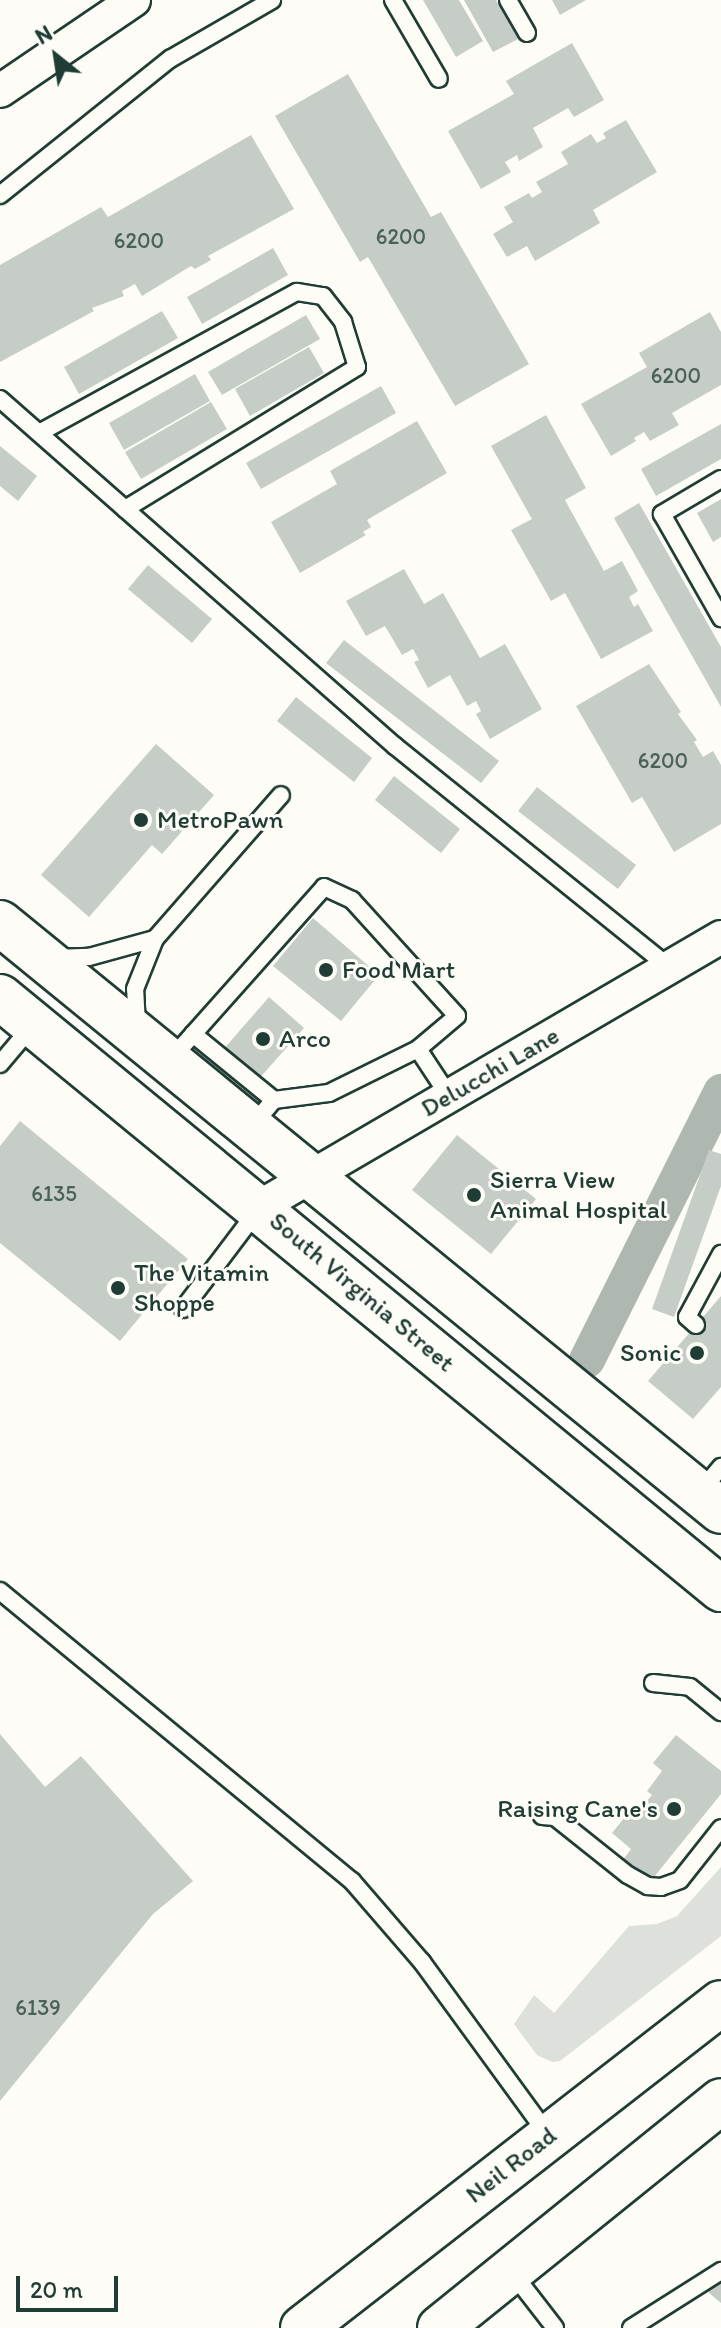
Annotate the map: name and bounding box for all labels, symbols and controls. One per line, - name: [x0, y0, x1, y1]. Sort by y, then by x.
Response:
- north arrow: [16, 16, 96, 96]
- text: N: [31, 19, 57, 50]
- house number: 6200: [376, 224, 426, 250]
- house number: 6200: [114, 228, 164, 254]
- house number: 6200: [651, 363, 701, 389]
- house number: 6200: [638, 748, 688, 774]
- place label: MetroPawn: [157, 804, 283, 836]
- marker: MetroPawn: [132, 811, 150, 829]
- place label: Food Mart: [342, 954, 455, 986]
- marker: Food Mart: [317, 961, 335, 979]
- street label: Delucchi Lane: [415, 1020, 565, 1124]
- place label: Arco: [279, 1023, 331, 1055]
- marker: Arco: [254, 1030, 272, 1048]
- place label: Sierra View Animal Hospital: [490, 1164, 668, 1226]
- house number: 6135: [31, 1181, 77, 1207]
- marker: Sierra View Animal Hospital: [465, 1186, 483, 1204]
- street label: South Virginia Street: [263, 1205, 461, 1379]
- place label: The Vitamin Shoppe: [134, 1257, 268, 1318]
- marker: The Vitamin Shoppe: [109, 1279, 127, 1297]
- place label: Sonic: [620, 1337, 681, 1369]
- marker: Sonic: [688, 1344, 706, 1362]
- place label: Raising Cane's: [497, 1793, 658, 1825]
- marker: Raising Cane's: [665, 1800, 683, 1818]
- house number: 6139: [15, 1995, 61, 2021]
- street label: Neil Road: [460, 2120, 562, 2210]
- scale bar: [20, 2260, 122, 2310]
- text: 20 m: [30, 2275, 83, 2304]

